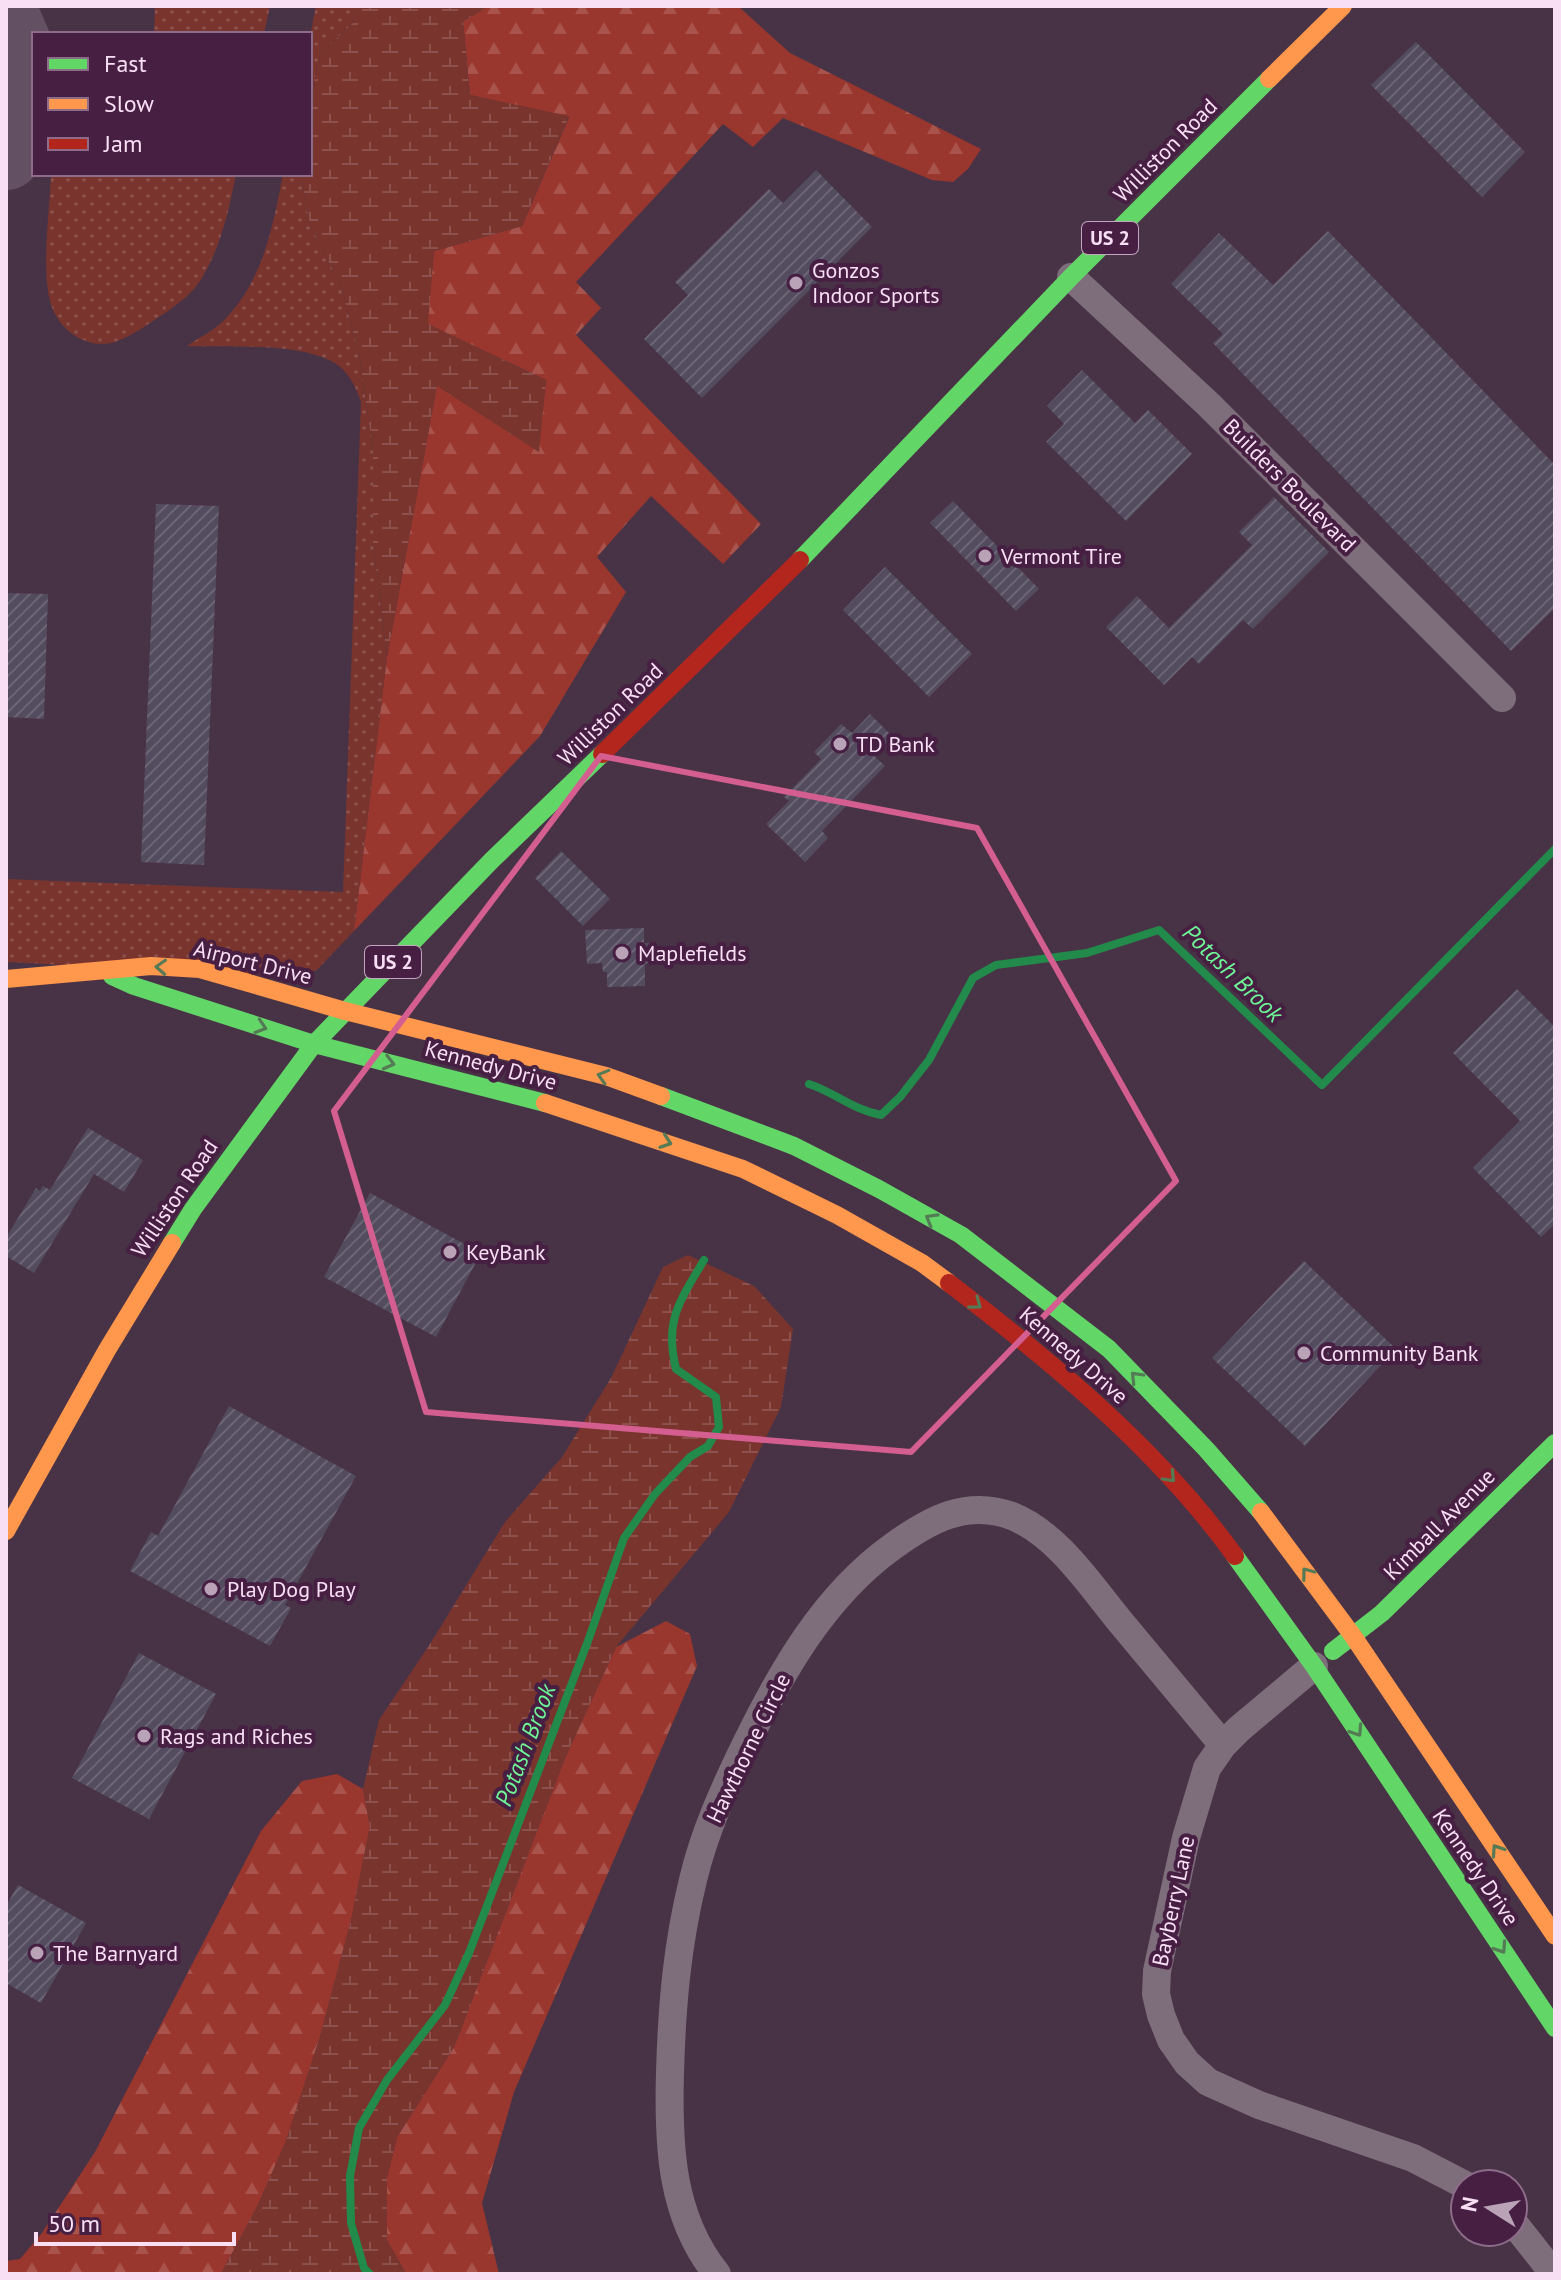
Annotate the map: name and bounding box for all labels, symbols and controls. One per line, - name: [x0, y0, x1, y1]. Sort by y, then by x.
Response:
- legend: [32, 32, 312, 176]
- text: Fast: [104, 48, 147, 79]
- text: Slow: [104, 88, 154, 119]
- street label: Williston Road: [1107, 92, 1223, 208]
- text: Jam: [103, 128, 142, 159]
- road number: US 2: [1082, 222, 1138, 254]
- place label: Gonzos Indoor Sports: [812, 256, 939, 309]
- marker: Gonzos Indoor Sports: [787, 274, 805, 292]
- street label: Builders Boulevard: [1217, 412, 1363, 558]
- place label: Vermont Tire: [1000, 542, 1122, 570]
- marker: Vermont Tire: [976, 547, 994, 565]
- street label: Williston Road: [552, 657, 668, 771]
- place label: TD Bank: [856, 730, 935, 758]
- marker: TD Bank: [831, 735, 849, 753]
- water label: Potash Brook: [1176, 917, 1291, 1030]
- street label: Airport Drive: [191, 934, 315, 990]
- place label: Maplefields: [638, 939, 746, 967]
- marker: Maplefields: [613, 944, 631, 962]
- road number: US 2: [365, 946, 421, 978]
- one-way arrow: [154, 958, 167, 975]
- one-way arrow: [254, 1018, 268, 1034]
- street label: Kennedy Drive: [422, 1034, 560, 1096]
- one-way arrow: [382, 1054, 396, 1071]
- one-way arrow: [597, 1069, 611, 1085]
- one-way arrow: [658, 1132, 672, 1149]
- street label: Williston Road: [124, 1134, 224, 1262]
- one-way arrow: [925, 1213, 939, 1228]
- place label: KeyBank: [466, 1238, 546, 1266]
- marker: KeyBank: [441, 1243, 459, 1261]
- one-way arrow: [967, 1295, 982, 1309]
- street label: Kennedy Drive: [1014, 1300, 1134, 1410]
- place label: Community Bank: [1320, 1339, 1479, 1367]
- marker: Community Bank: [1295, 1344, 1313, 1362]
- one-way arrow: [1131, 1372, 1146, 1386]
- street label: Kimball Avenue: [1377, 1462, 1501, 1586]
- one-way arrow: [1161, 1468, 1175, 1482]
- one-way arrow: [1303, 1567, 1317, 1582]
- place label: Play Dog Play: [227, 1575, 356, 1603]
- marker: Play Dog Play: [202, 1580, 220, 1598]
- street label: Hawthorne Circle: [700, 1669, 796, 1827]
- water label: Potash Brook: [488, 1678, 563, 1811]
- place label: Rags and Riches: [160, 1722, 313, 1750]
- one-way arrow: [1347, 1723, 1362, 1737]
- marker: Rags and Riches: [135, 1727, 153, 1745]
- street label: Kennedy Drive: [1427, 1803, 1525, 1931]
- street label: Bayberry Lane: [1146, 1833, 1200, 1969]
- one-way arrow: [1492, 1844, 1507, 1858]
- place label: The Barnyard: [53, 1939, 178, 1967]
- one-way arrow: [1491, 1939, 1506, 1953]
- marker: The Barnyard: [28, 1944, 46, 1962]
- north arrow: [1449, 2168, 1529, 2248]
- text: N: [1454, 2194, 1484, 2214]
- scale bar: [36, 2196, 234, 2246]
- text: 50 m: [48, 2208, 100, 2239]

